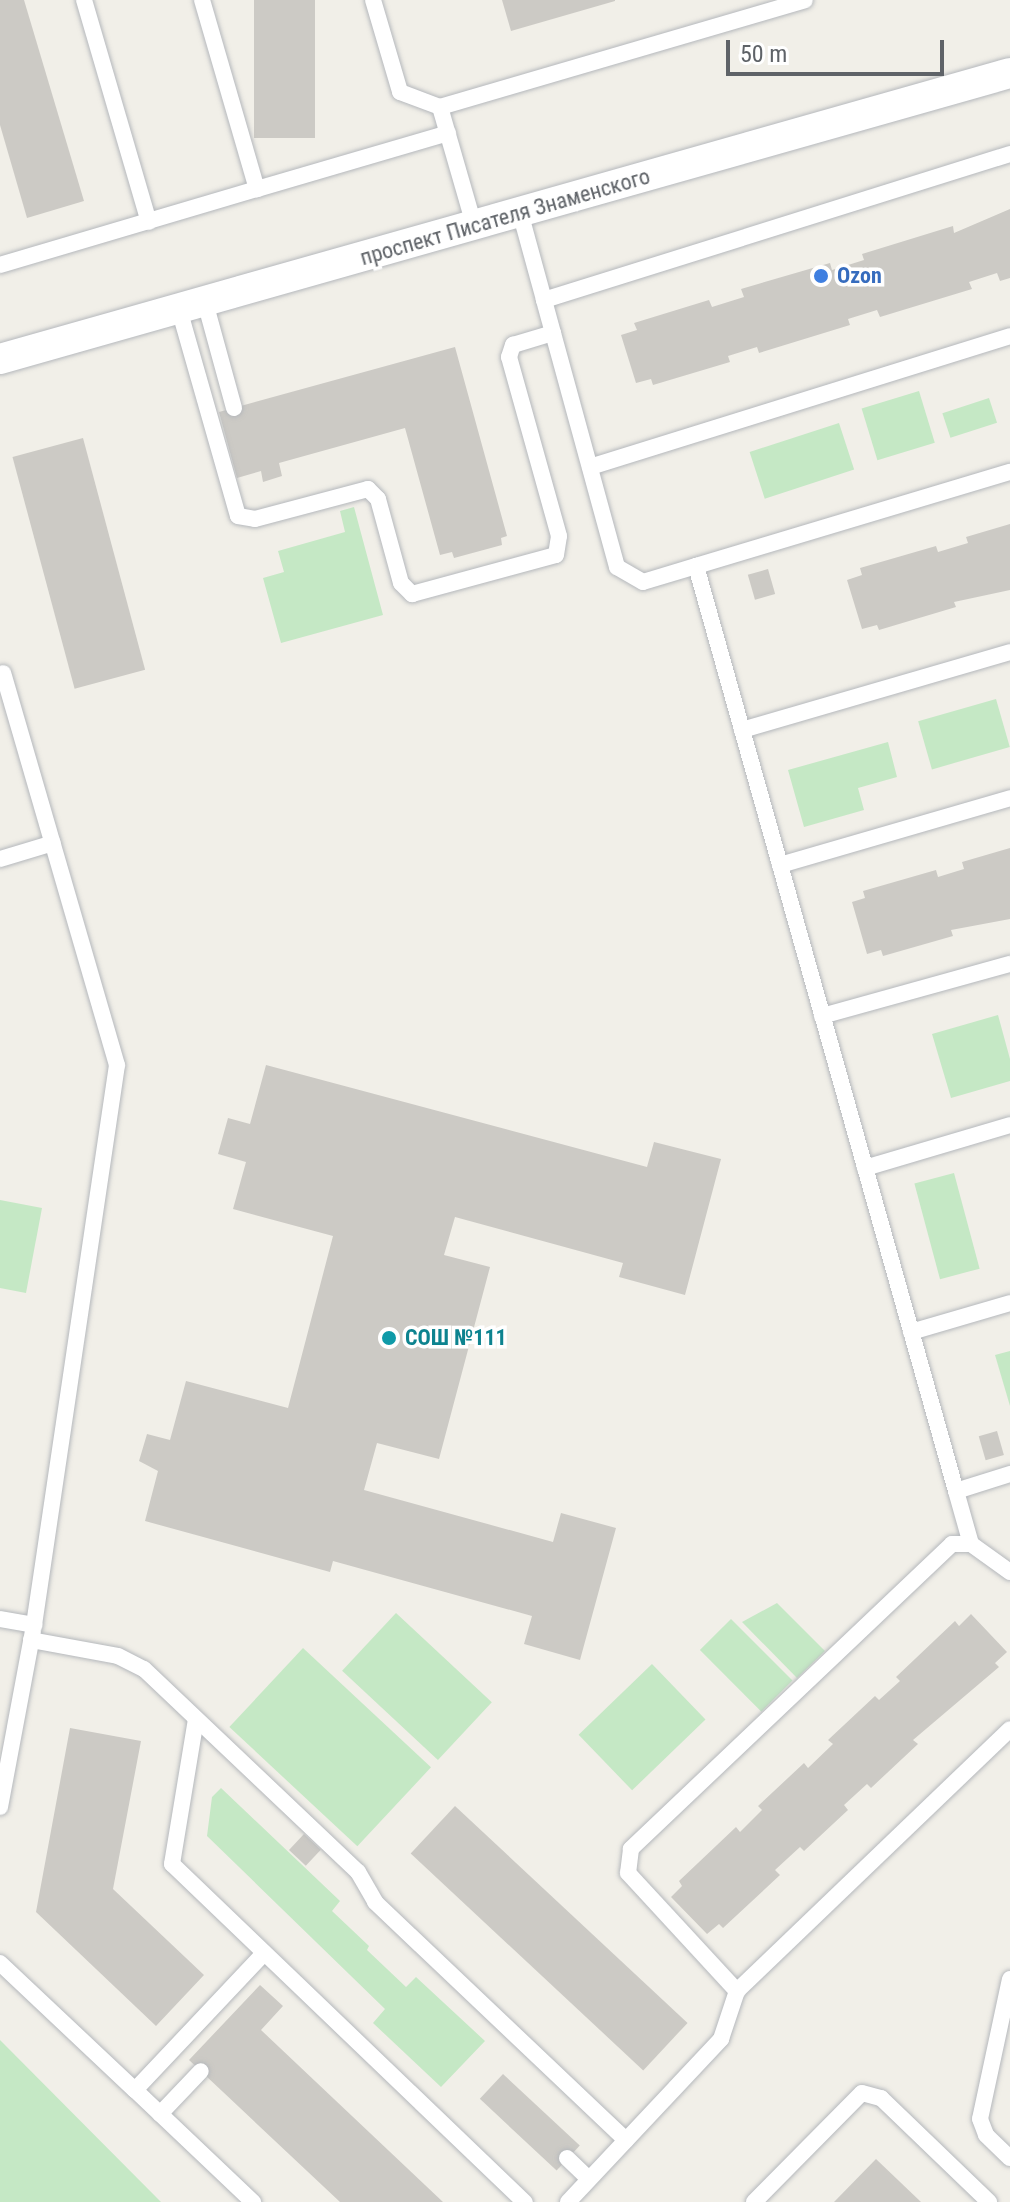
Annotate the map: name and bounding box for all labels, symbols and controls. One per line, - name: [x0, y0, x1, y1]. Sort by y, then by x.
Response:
- scale bar: [730, 24, 948, 74]
- text: 50 m: [740, 40, 787, 68]
- street label: проспект Писателя Знаменского: [357, 163, 653, 271]
- place label: Ozon: [837, 263, 882, 289]
- marker: Ozon: [812, 267, 830, 285]
- place label: СОШ №111: [405, 1325, 507, 1351]
- marker: СОШ №111: [380, 1329, 398, 1347]

